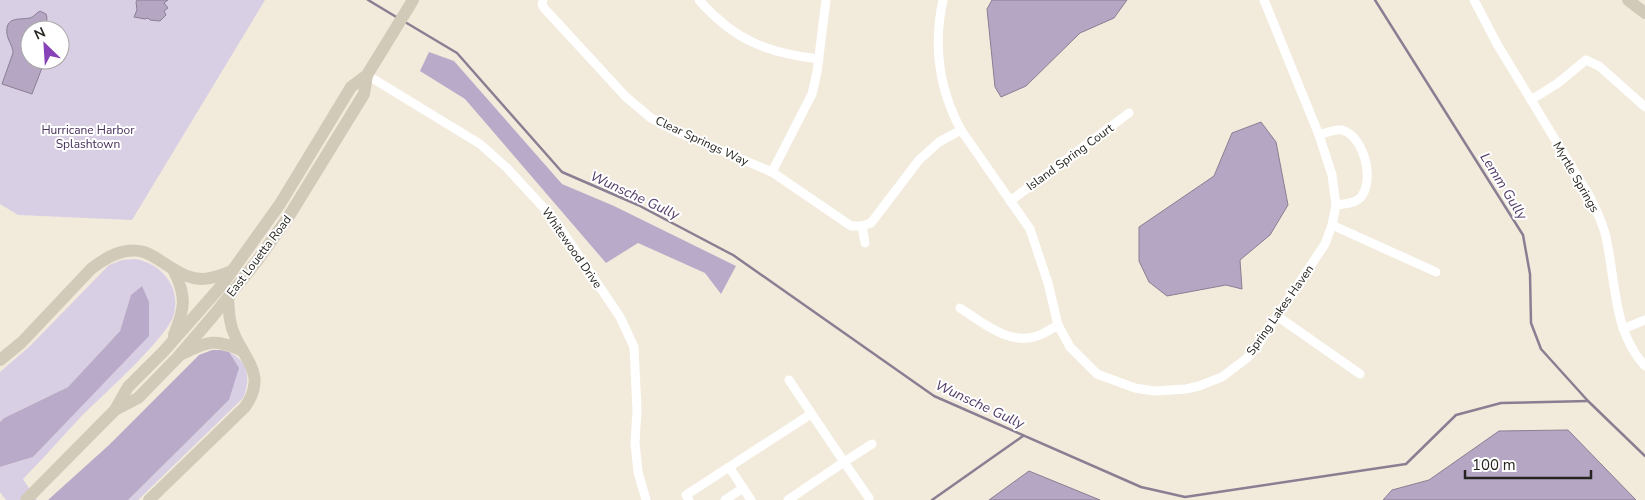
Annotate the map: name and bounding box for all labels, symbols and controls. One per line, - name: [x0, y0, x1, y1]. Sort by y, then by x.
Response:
- north arrow: [20, 20, 70, 70]
- text: N: [31, 23, 48, 44]
- street label: Clear Springs Way: [653, 112, 752, 170]
- street label: Island Spring Court: [1023, 120, 1117, 194]
- park label: Hurricane Harbor Splashtown: [41, 122, 135, 152]
- street label: Myrtle Springs: [1549, 139, 1603, 216]
- water label: Lemm Gully: [1475, 149, 1532, 224]
- water label: Wunsche Gully: [587, 167, 683, 225]
- street label: Whitewood Drive: [538, 204, 606, 292]
- street label: East Louetta Road: [223, 212, 295, 300]
- street label: Spring Lakes Haven: [1243, 262, 1317, 358]
- water label: Wunsche Gully: [932, 376, 1028, 434]
- scale bar: [1465, 448, 1591, 480]
- text: 100 m: [1472, 455, 1516, 475]

